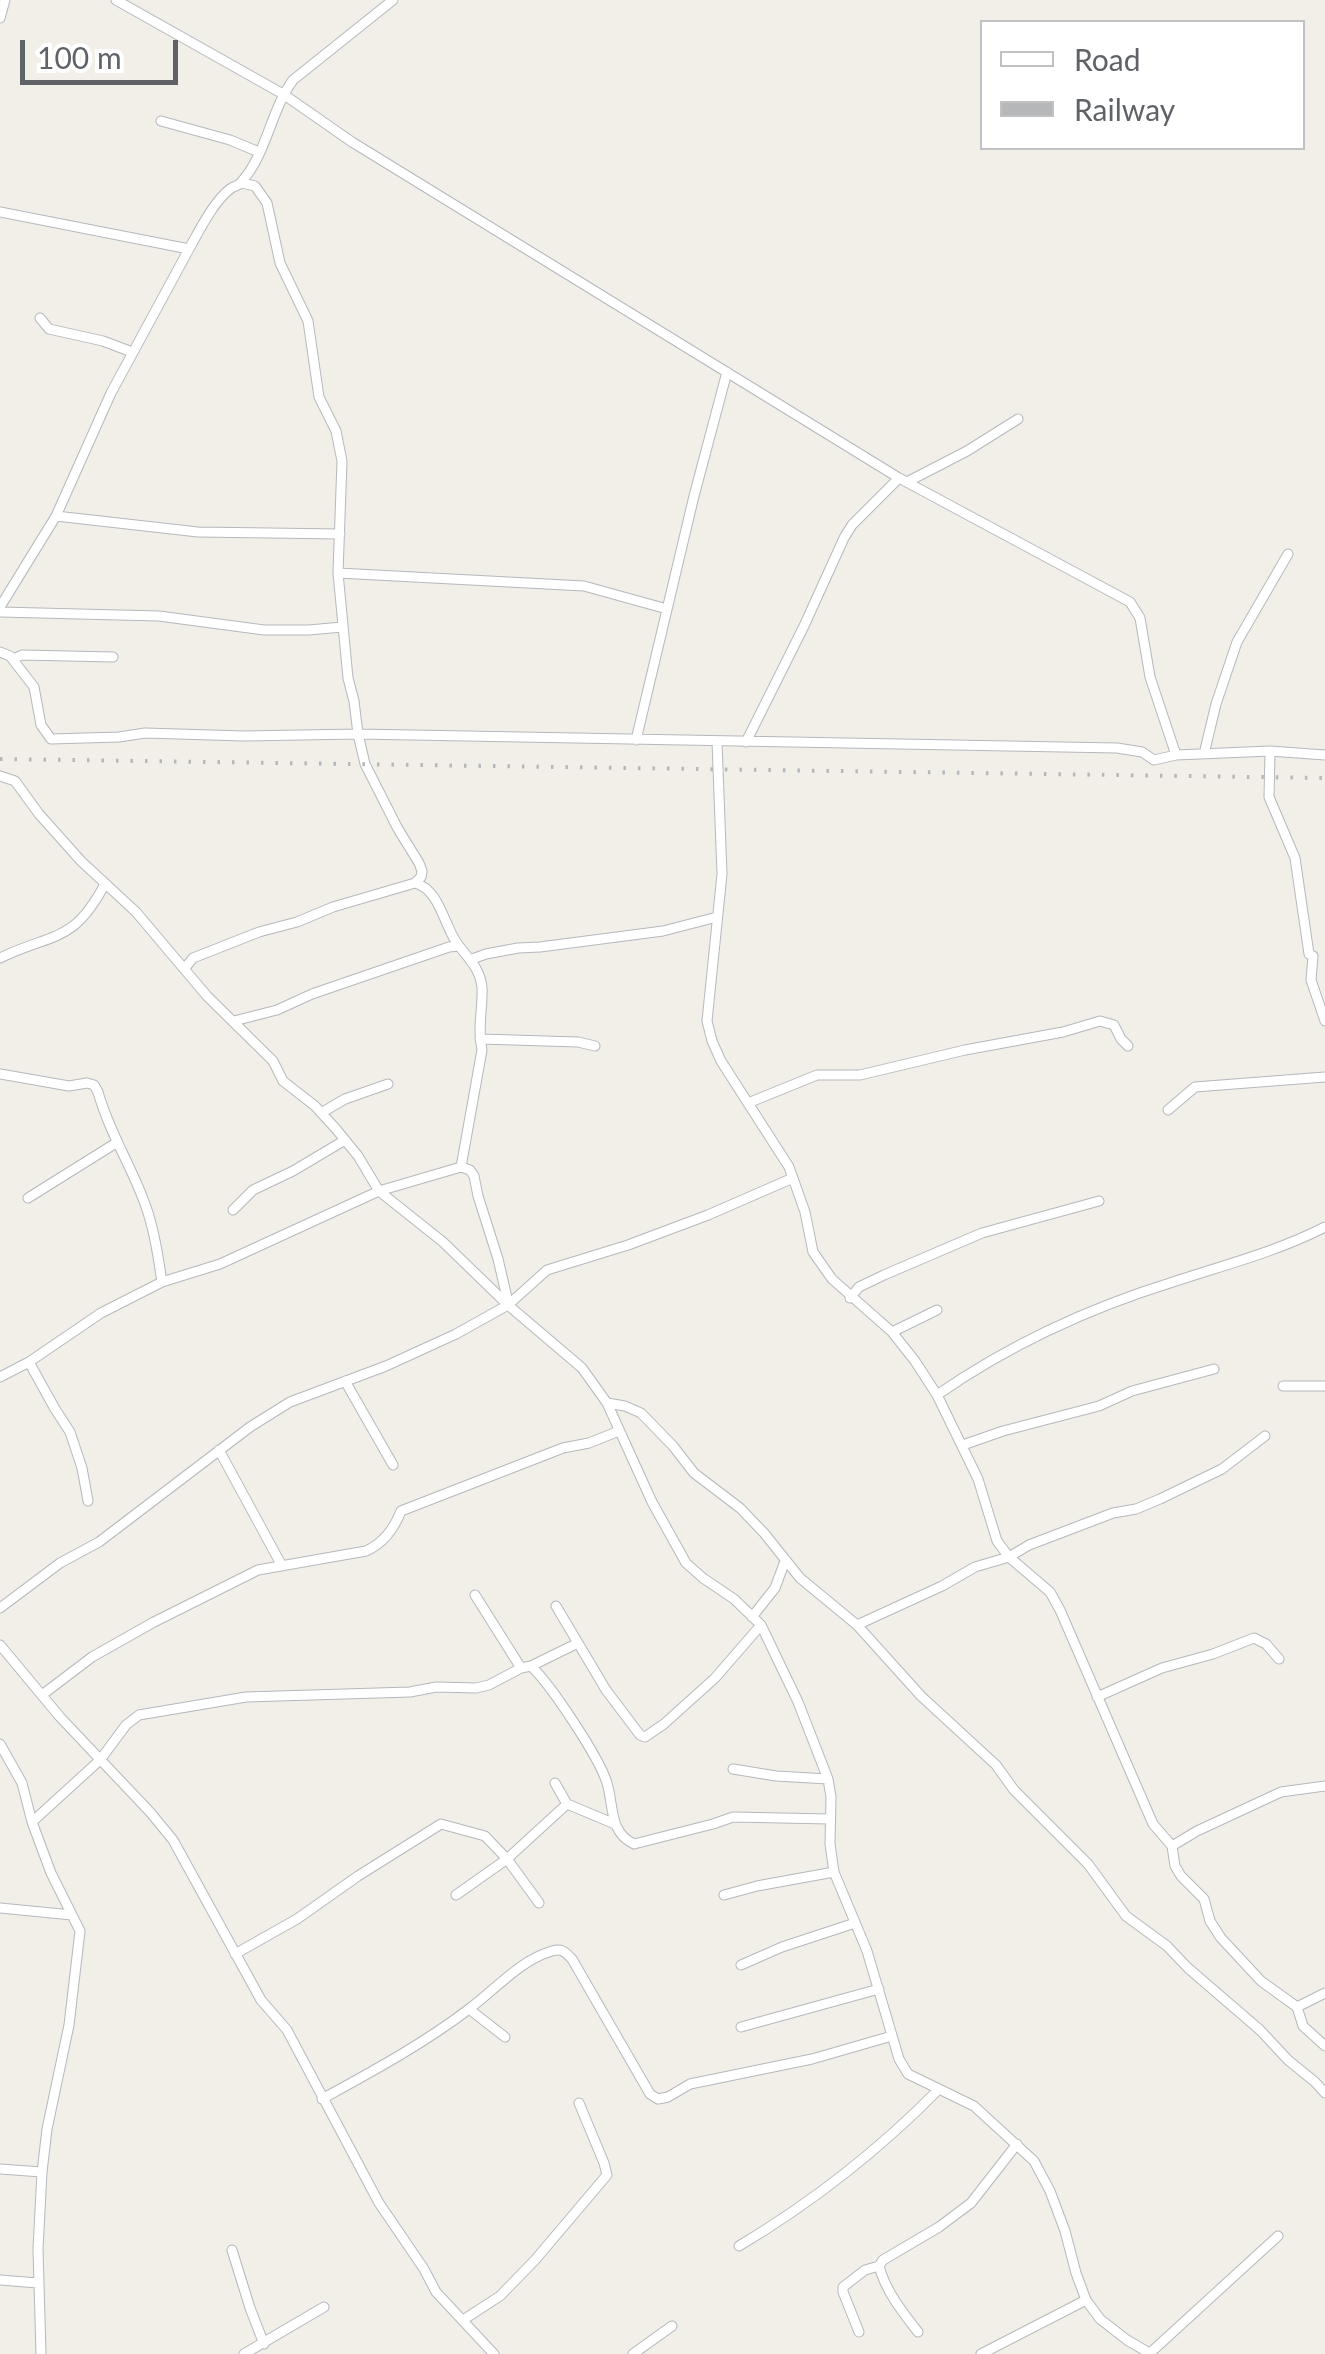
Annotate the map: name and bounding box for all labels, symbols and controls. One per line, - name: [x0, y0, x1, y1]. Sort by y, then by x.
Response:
- scale bar: [25, 20, 182, 82]
- legend: [980, 20, 1305, 150]
- text: 100 m: [37, 39, 122, 75]
- text: Road: [1074, 41, 1141, 77]
- text: Railway: [1074, 91, 1175, 127]

